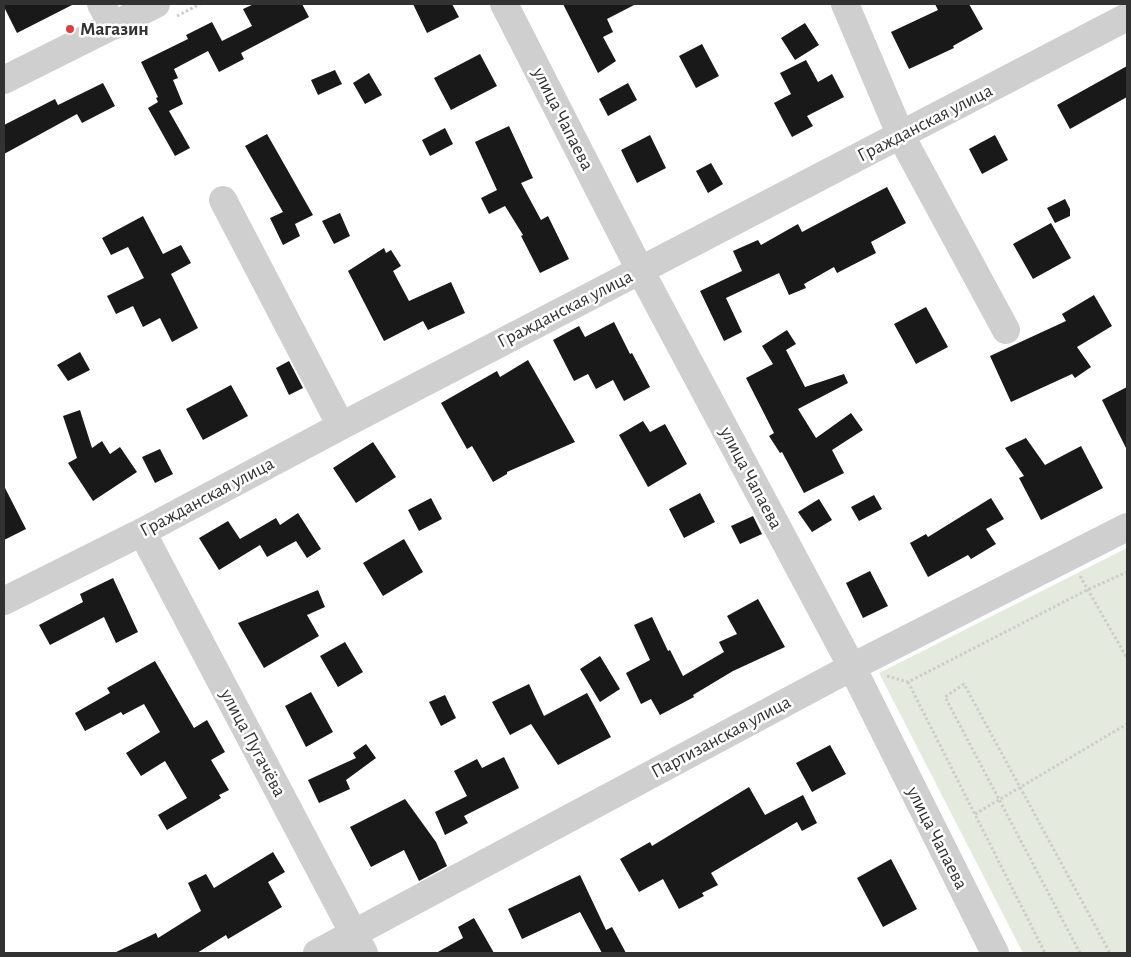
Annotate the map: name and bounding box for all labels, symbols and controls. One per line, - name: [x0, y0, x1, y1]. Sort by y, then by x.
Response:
- place label: Магазин: [80, 18, 149, 40]
- marker: Магазин: [64, 23, 76, 35]
- street label: улица Чапаева: [527, 64, 599, 174]
- street label: Гражданская улица: [853, 79, 997, 167]
- street label: Гражданская улица: [493, 265, 637, 353]
- street label: улица Чапаева: [715, 423, 787, 533]
- street label: Гражданская улица: [136, 452, 278, 542]
- street label: улица Пугачёва: [215, 685, 291, 801]
- street label: Партизанская улица: [647, 691, 795, 783]
- street label: улица Чапаева: [901, 783, 973, 893]

